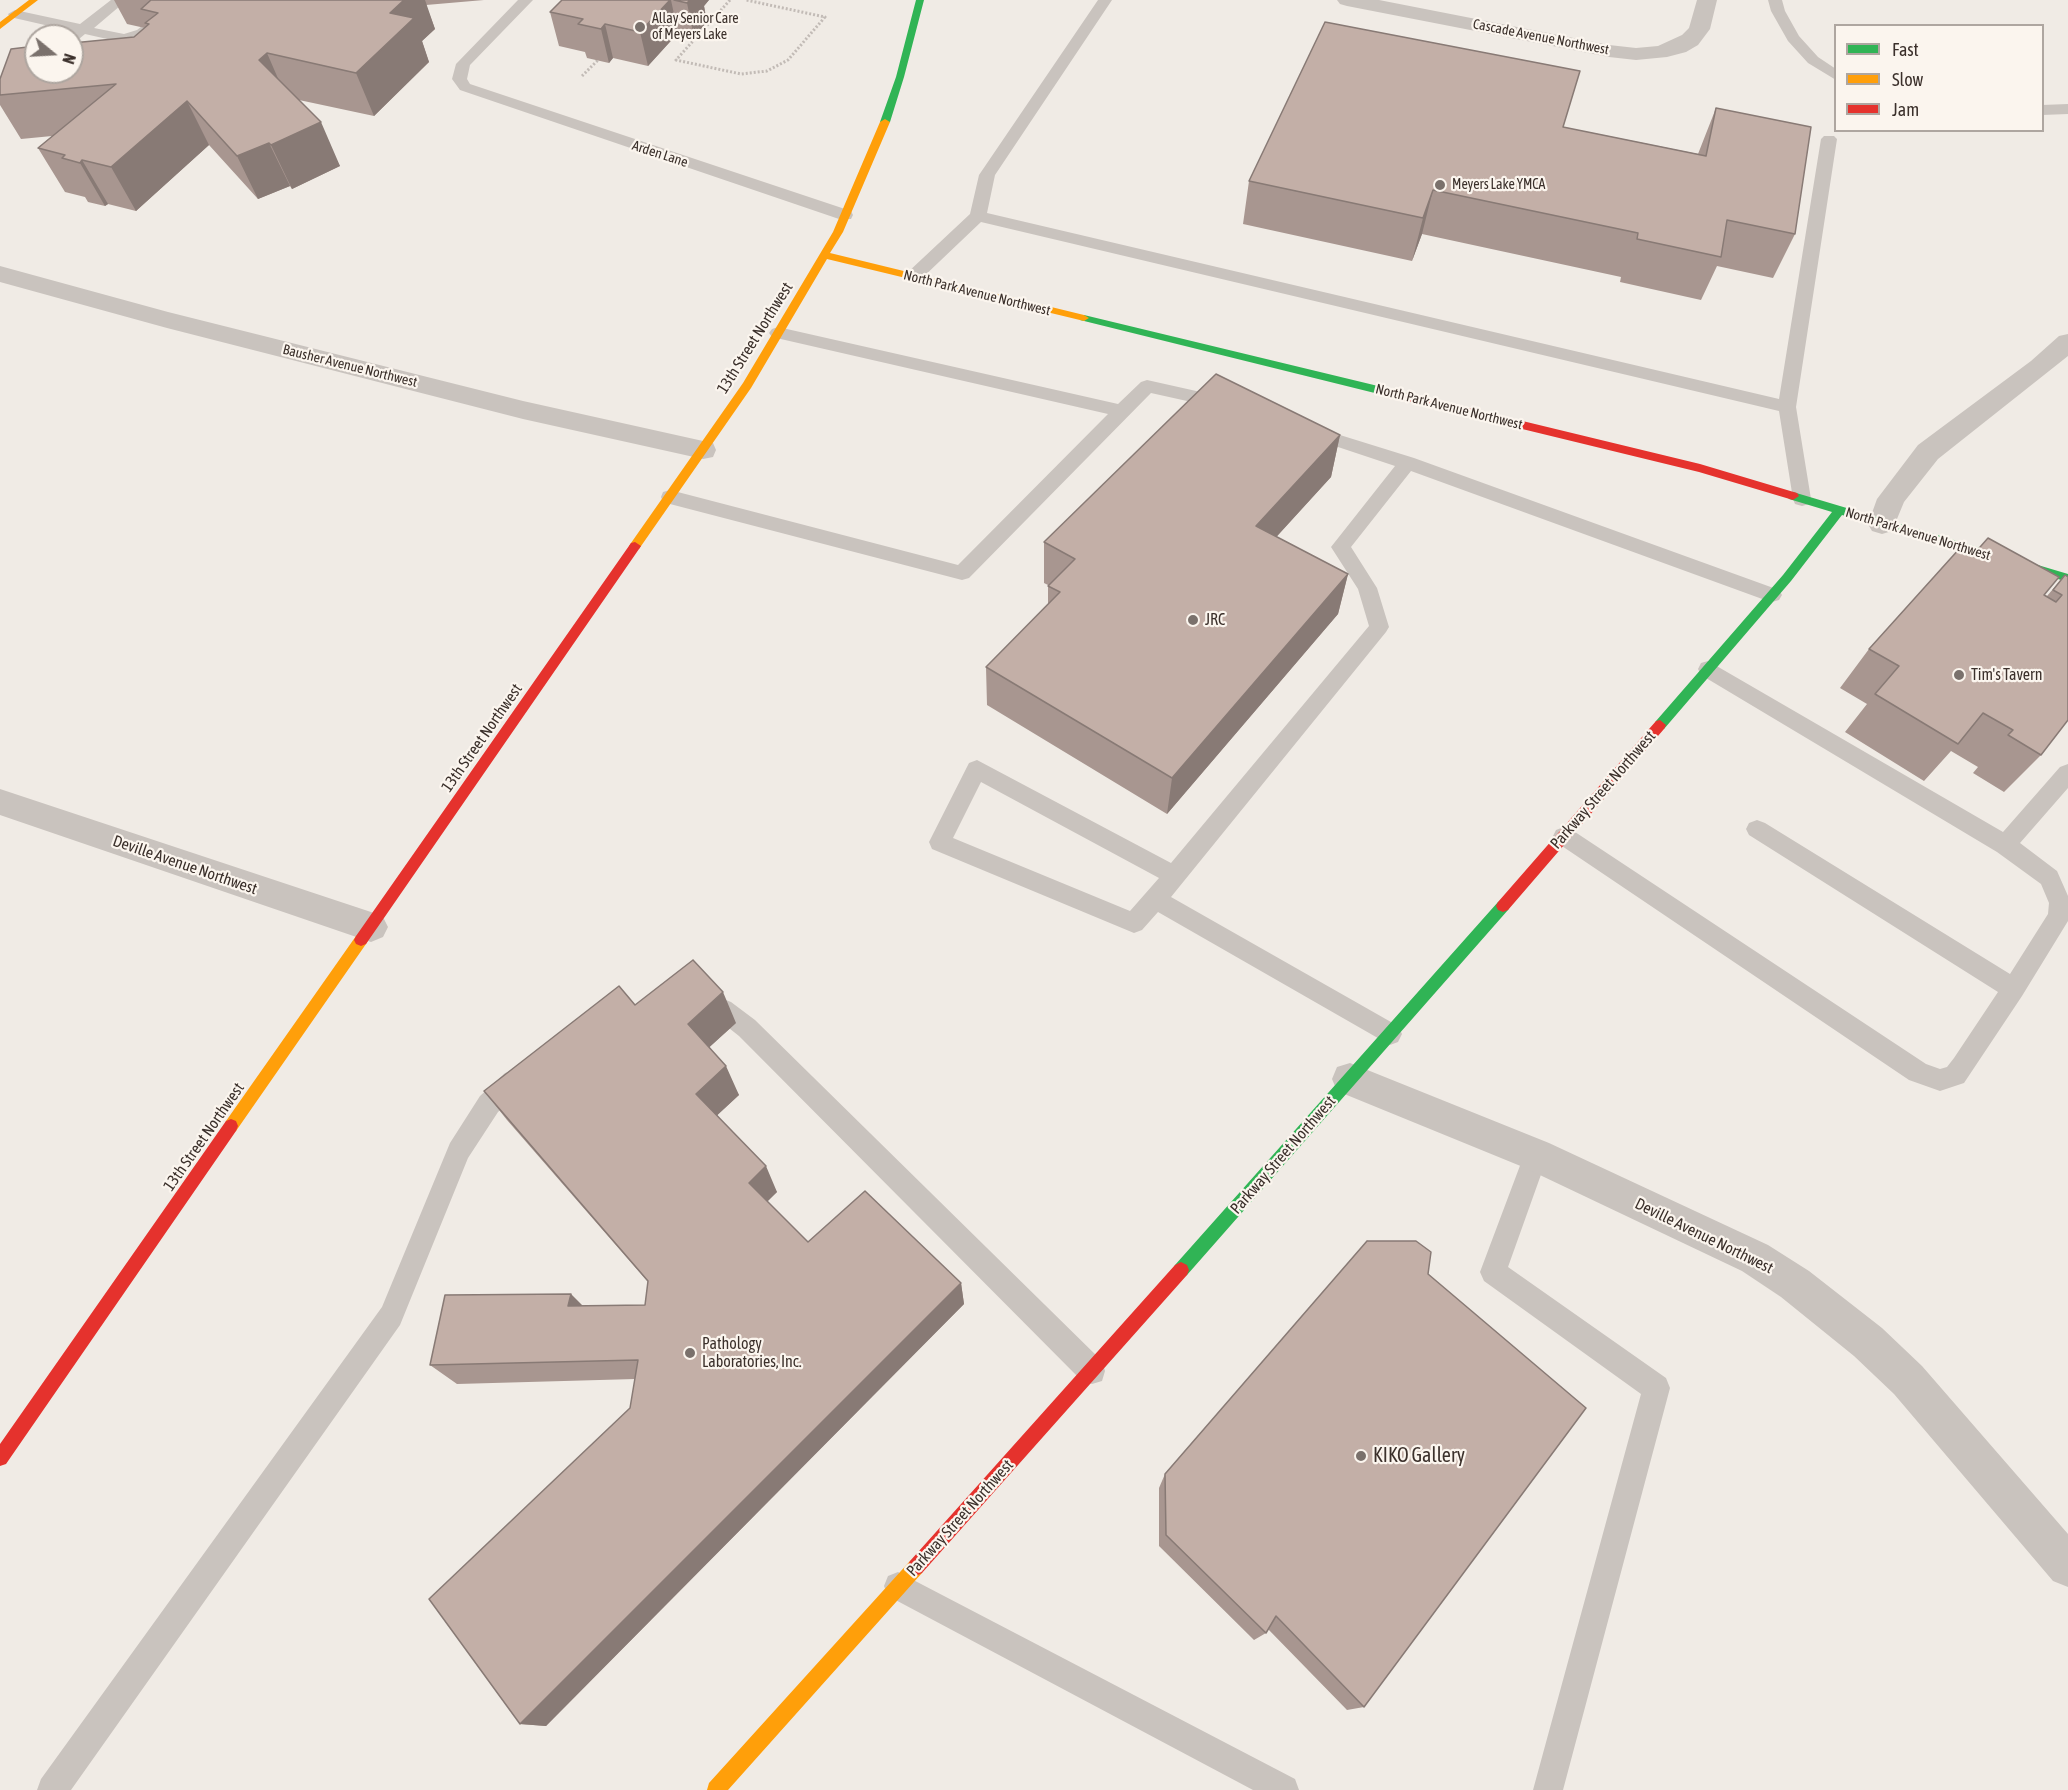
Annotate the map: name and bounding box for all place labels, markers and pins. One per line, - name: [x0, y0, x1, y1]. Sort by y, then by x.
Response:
- place label: Allay Senior Care of Meyers Lake: [652, 11, 739, 44]
- marker: Allay Senior Care of Meyers Lake: [633, 20, 647, 34]
- place label: Meyers Lake YMCA: [1452, 177, 1545, 193]
- marker: Meyers Lake YMCA: [1433, 178, 1447, 192]
- place label: JRC: [1205, 610, 1225, 630]
- marker: JRC: [1186, 613, 1200, 627]
- place label: Tim's Tavern: [1971, 665, 2043, 685]
- marker: Tim's Tavern: [1952, 668, 1966, 682]
- place label: Pathology Laboratories, Inc.: [702, 1334, 802, 1372]
- marker: Pathology Laboratories, Inc.: [683, 1346, 697, 1360]
- place label: KIKO Gallery: [1373, 1444, 1465, 1468]
- marker: KIKO Gallery: [1354, 1449, 1368, 1463]

